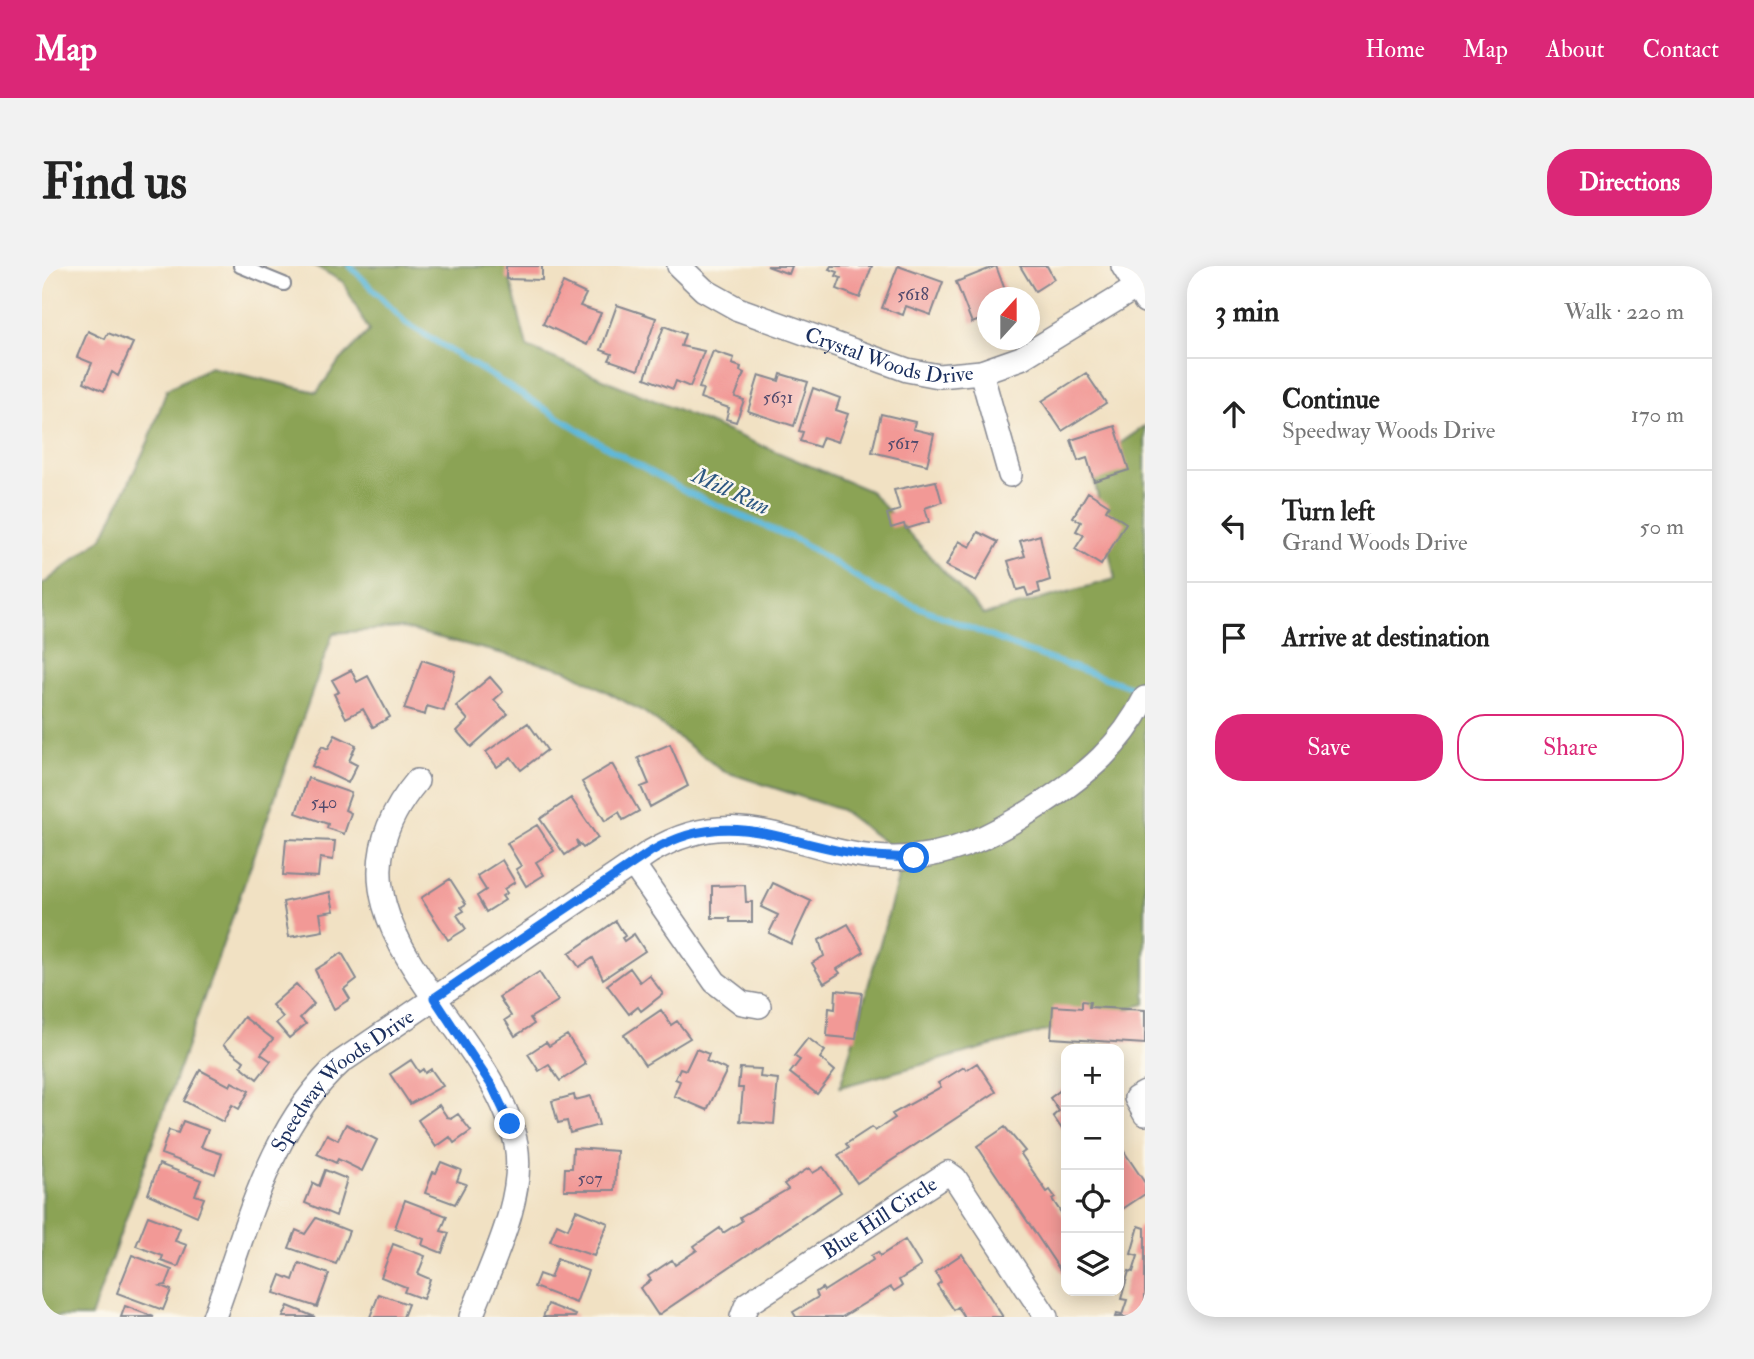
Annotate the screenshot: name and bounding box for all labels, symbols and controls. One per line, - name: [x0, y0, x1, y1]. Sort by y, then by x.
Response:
- text: Map: [35, 29, 97, 70]
- text: Home: [1365, 34, 1425, 65]
- text: Map: [1463, 34, 1508, 65]
- text: About: [1546, 34, 1605, 65]
- text: Contact: [1643, 34, 1719, 65]
- button: Directions: [1547, 149, 1712, 216]
- text: Find us: [42, 152, 187, 213]
- house number: 5618: [897, 283, 929, 306]
- north arrow: [977, 287, 1040, 350]
- text: 3 min: [1215, 293, 1280, 330]
- text: Walk · 220 m: [1564, 297, 1684, 326]
- street label: Crystal Woods Drive: [801, 321, 975, 390]
- text: Continue: [1282, 384, 1380, 416]
- house number: 5631: [763, 386, 793, 409]
- icon: ahead: [1215, 395, 1253, 433]
- text: 170 m: [1631, 400, 1684, 429]
- text: Speedway Woods Drive: [1282, 416, 1495, 445]
- house number: 5617: [887, 432, 919, 455]
- water label: Mill Run: [686, 460, 775, 522]
- text: Turn left: [1282, 496, 1375, 528]
- icon: left: [1215, 507, 1253, 545]
- text: 50 m: [1640, 512, 1684, 541]
- text: Grand Woods Drive: [1282, 528, 1468, 557]
- icon: arrive: [1215, 619, 1253, 657]
- text: Arrive at destination: [1282, 622, 1490, 654]
- button: Save: [1215, 714, 1443, 781]
- button: Share: [1457, 714, 1684, 781]
- house number: 540: [311, 791, 337, 814]
- route start: [898, 842, 929, 873]
- street label: Speedway Woods Drive: [265, 1003, 419, 1156]
- map controls: [1061, 1044, 1124, 1296]
- button: +: [1061, 1044, 1124, 1107]
- button: −: [1061, 1107, 1124, 1170]
- route end: [494, 1108, 525, 1139]
- house number: 507: [577, 1167, 603, 1190]
- street label: Blue Hill Circle: [817, 1170, 942, 1265]
- button: locate: [1061, 1170, 1124, 1233]
- button: layers: [1061, 1233, 1124, 1296]

